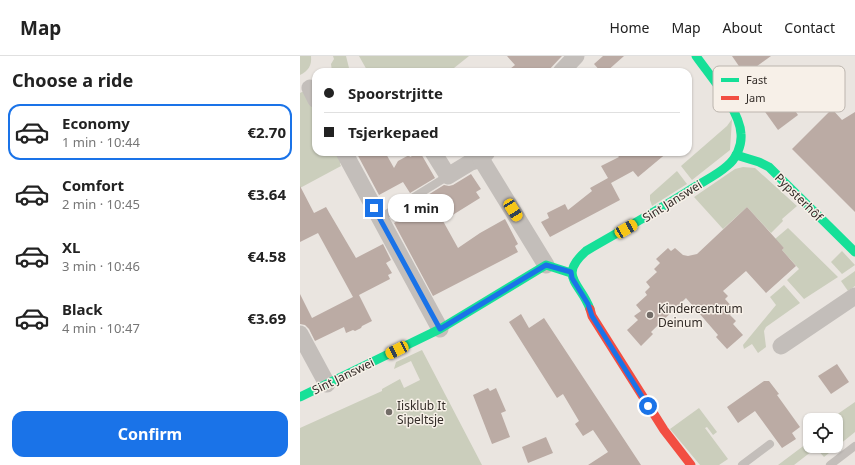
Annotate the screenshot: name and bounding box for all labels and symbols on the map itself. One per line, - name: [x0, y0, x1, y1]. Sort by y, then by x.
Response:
- legend: [713, 66, 845, 112]
- text: Fast: [746, 72, 767, 87]
- text: Jam: [745, 90, 765, 105]
- street label: Pypsterhôf: [771, 169, 827, 225]
- street label: Sint Janswei: [639, 176, 705, 226]
- callout: 1 min: [388, 194, 454, 222]
- car: [502, 197, 524, 223]
- route end: [365, 199, 383, 217]
- car: [613, 218, 639, 240]
- place label: Kindercentrum Deinum: [658, 300, 743, 331]
- marker: Kindercentrum Deinum: [645, 310, 655, 320]
- car: [384, 339, 410, 361]
- street label: Sint Janswei: [309, 354, 377, 398]
- place label: Iisklub It Sipeltsje: [397, 397, 446, 428]
- route start: [639, 397, 657, 415]
- marker: Iisklub It Sipeltsje: [384, 407, 394, 417]

